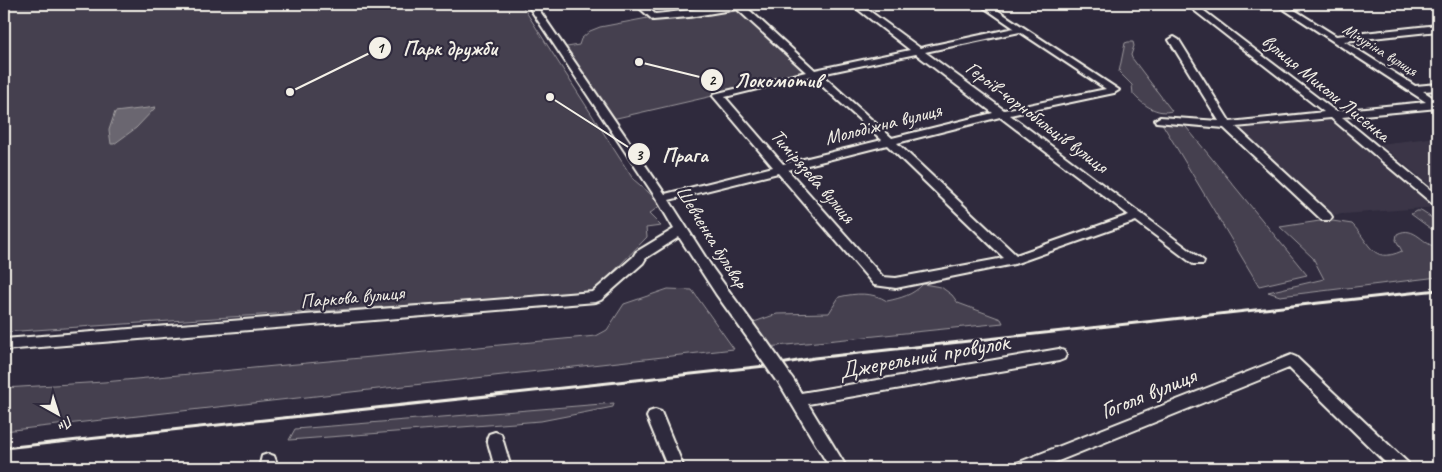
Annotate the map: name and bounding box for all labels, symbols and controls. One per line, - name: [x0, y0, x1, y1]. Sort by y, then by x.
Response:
- street label: Мічуріна вулиця: [1339, 19, 1422, 82]
- street label: вулиця Миколи Лисенка: [1257, 29, 1397, 149]
- callout: Парк дружби: [368, 30, 507, 66]
- text: Парк дружби: [403, 35, 499, 62]
- text: 1: [377, 39, 386, 58]
- street label: Героїв-чорнобильців вулиця: [961, 55, 1115, 180]
- callout: Локомотив: [700, 62, 832, 98]
- text: Локомотив: [734, 67, 826, 93]
- text: 2: [709, 71, 717, 90]
- street label: Молодіжна вулиця: [822, 97, 945, 151]
- street label: Тимірязєва вулиця: [765, 124, 861, 229]
- callout: Прага: [627, 136, 718, 172]
- text: Прага: [662, 142, 710, 168]
- text: 3: [636, 146, 644, 165]
- street label: Шевченка бульвар: [670, 181, 754, 294]
- street label: Паркова вулиця: [299, 280, 407, 314]
- street label: Джерельний провулок: [837, 326, 1014, 386]
- street label: Гоголя вулиця: [1096, 360, 1202, 426]
- north arrow: [32, 390, 82, 440]
- text: Пн: [54, 412, 77, 435]

